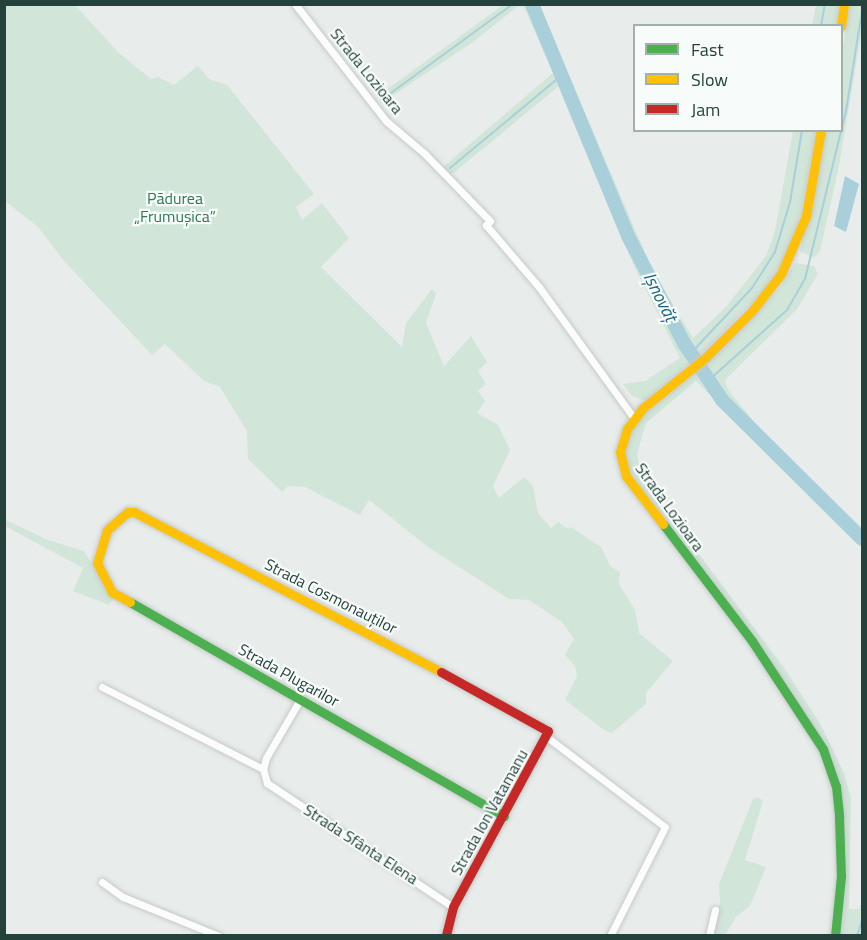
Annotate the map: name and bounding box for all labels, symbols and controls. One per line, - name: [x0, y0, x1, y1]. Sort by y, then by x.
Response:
- street label: Strada Lozioara: [327, 24, 407, 118]
- legend: [633, 24, 843, 132]
- text: Fast: [691, 36, 724, 63]
- text: Slow: [691, 66, 728, 93]
- text: Jam: [691, 96, 720, 123]
- park label: Pădurea „Frumușica”: [134, 188, 216, 226]
- water label: Ișnovăț: [639, 269, 681, 325]
- street label: Strada Lozioara: [632, 459, 708, 555]
- street label: Strada Cosmonauților: [262, 554, 400, 638]
- street label: Strada Plugarilor: [235, 639, 343, 711]
- street label: Strada Ion Vatamanu: [446, 746, 532, 878]
- street label: Strada Sfânta Elena: [300, 800, 422, 888]

